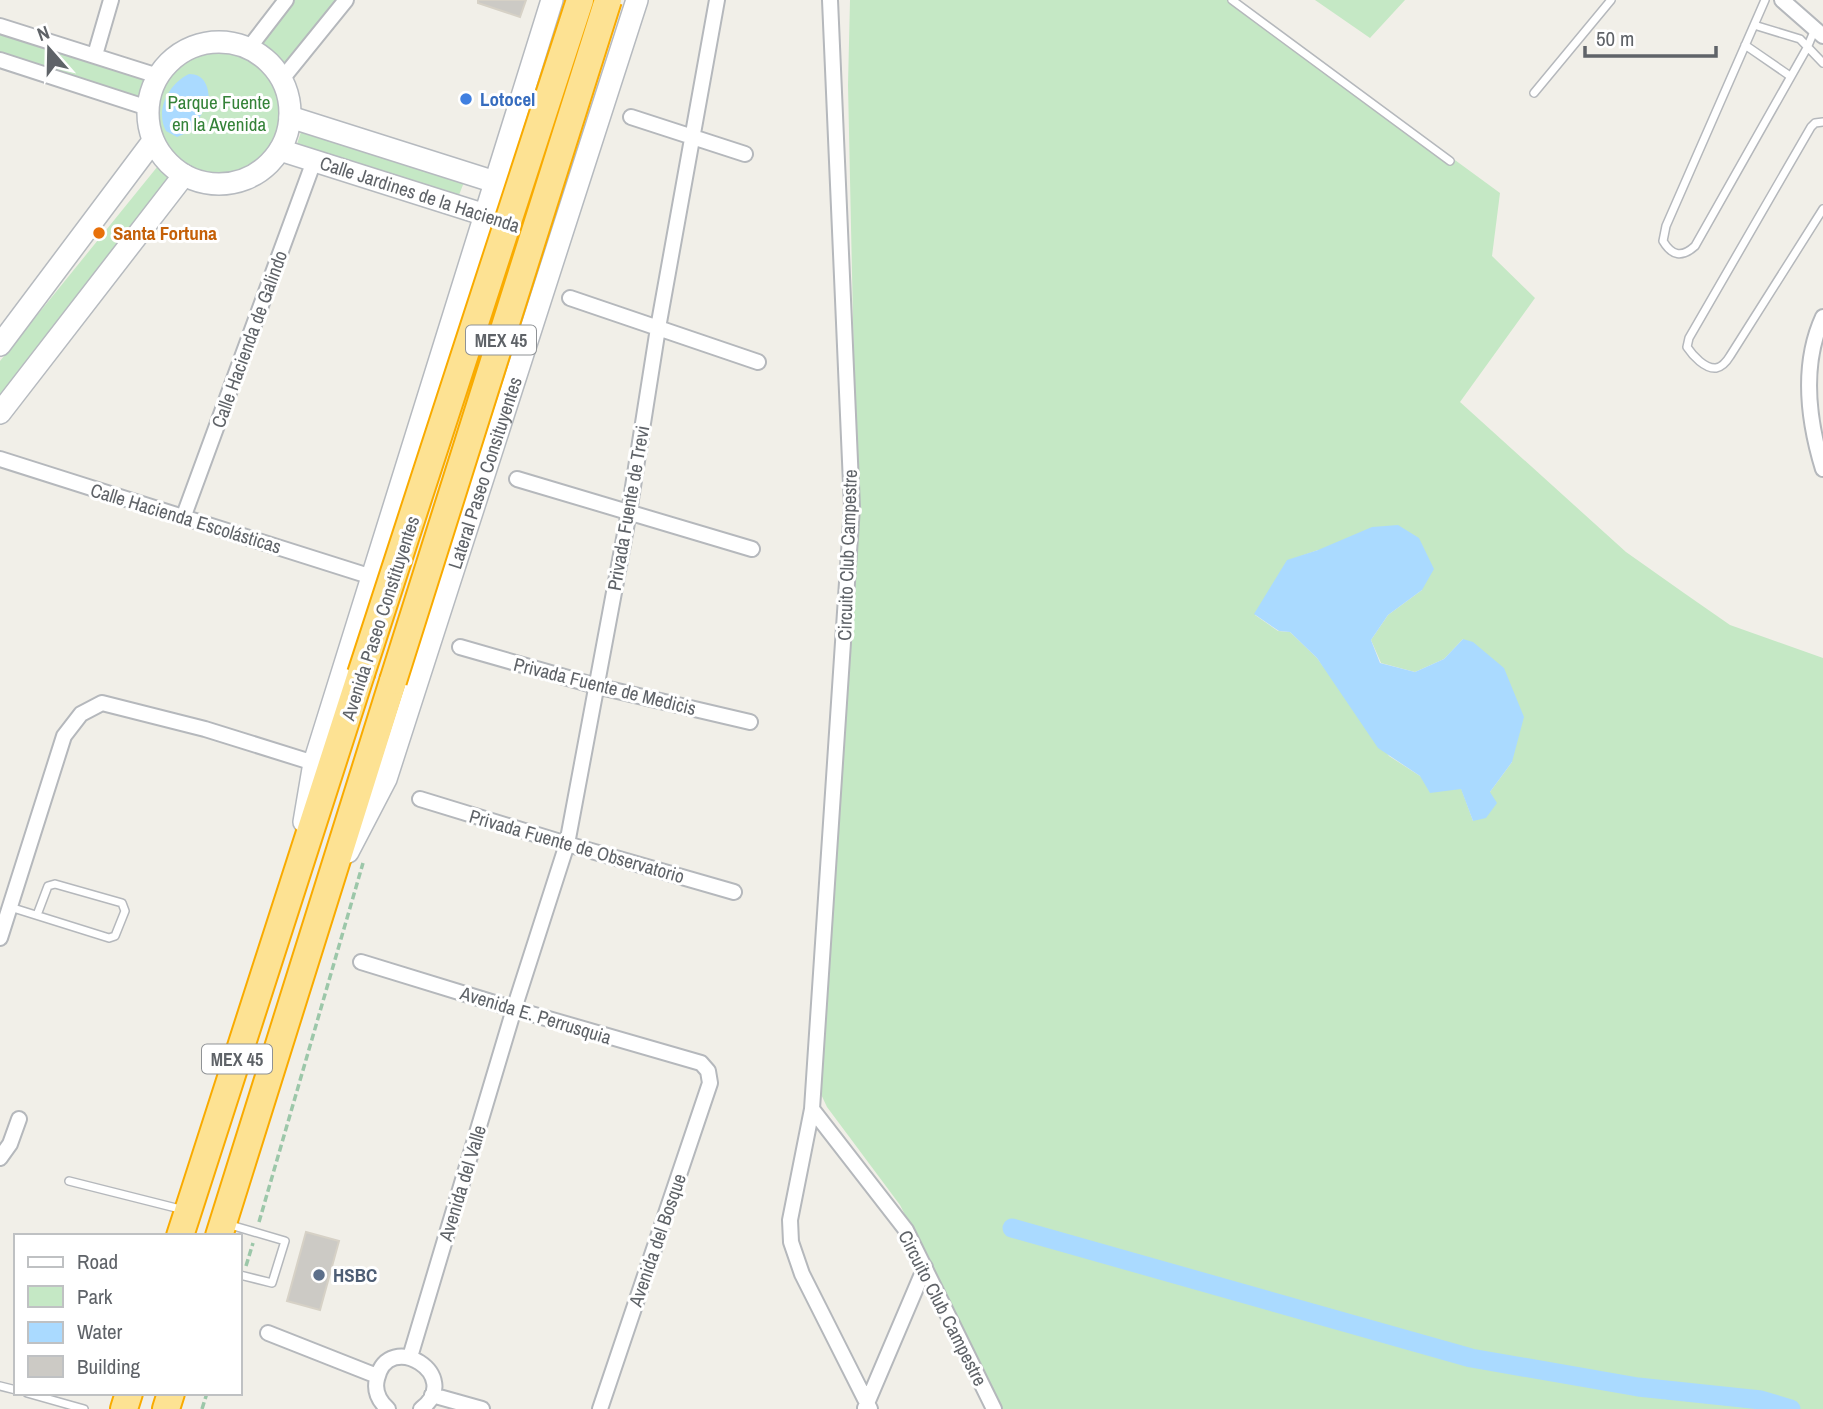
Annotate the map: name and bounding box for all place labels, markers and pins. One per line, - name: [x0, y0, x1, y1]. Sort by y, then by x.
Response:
- place label: Lotocel: [480, 86, 535, 112]
- marker: Lotocel: [458, 91, 474, 107]
- place label: Santa Fortuna: [113, 220, 217, 246]
- marker: Santa Fortuna: [91, 225, 107, 241]
- place label: HSBC: [333, 1262, 377, 1288]
- marker: HSBC: [311, 1267, 327, 1283]

